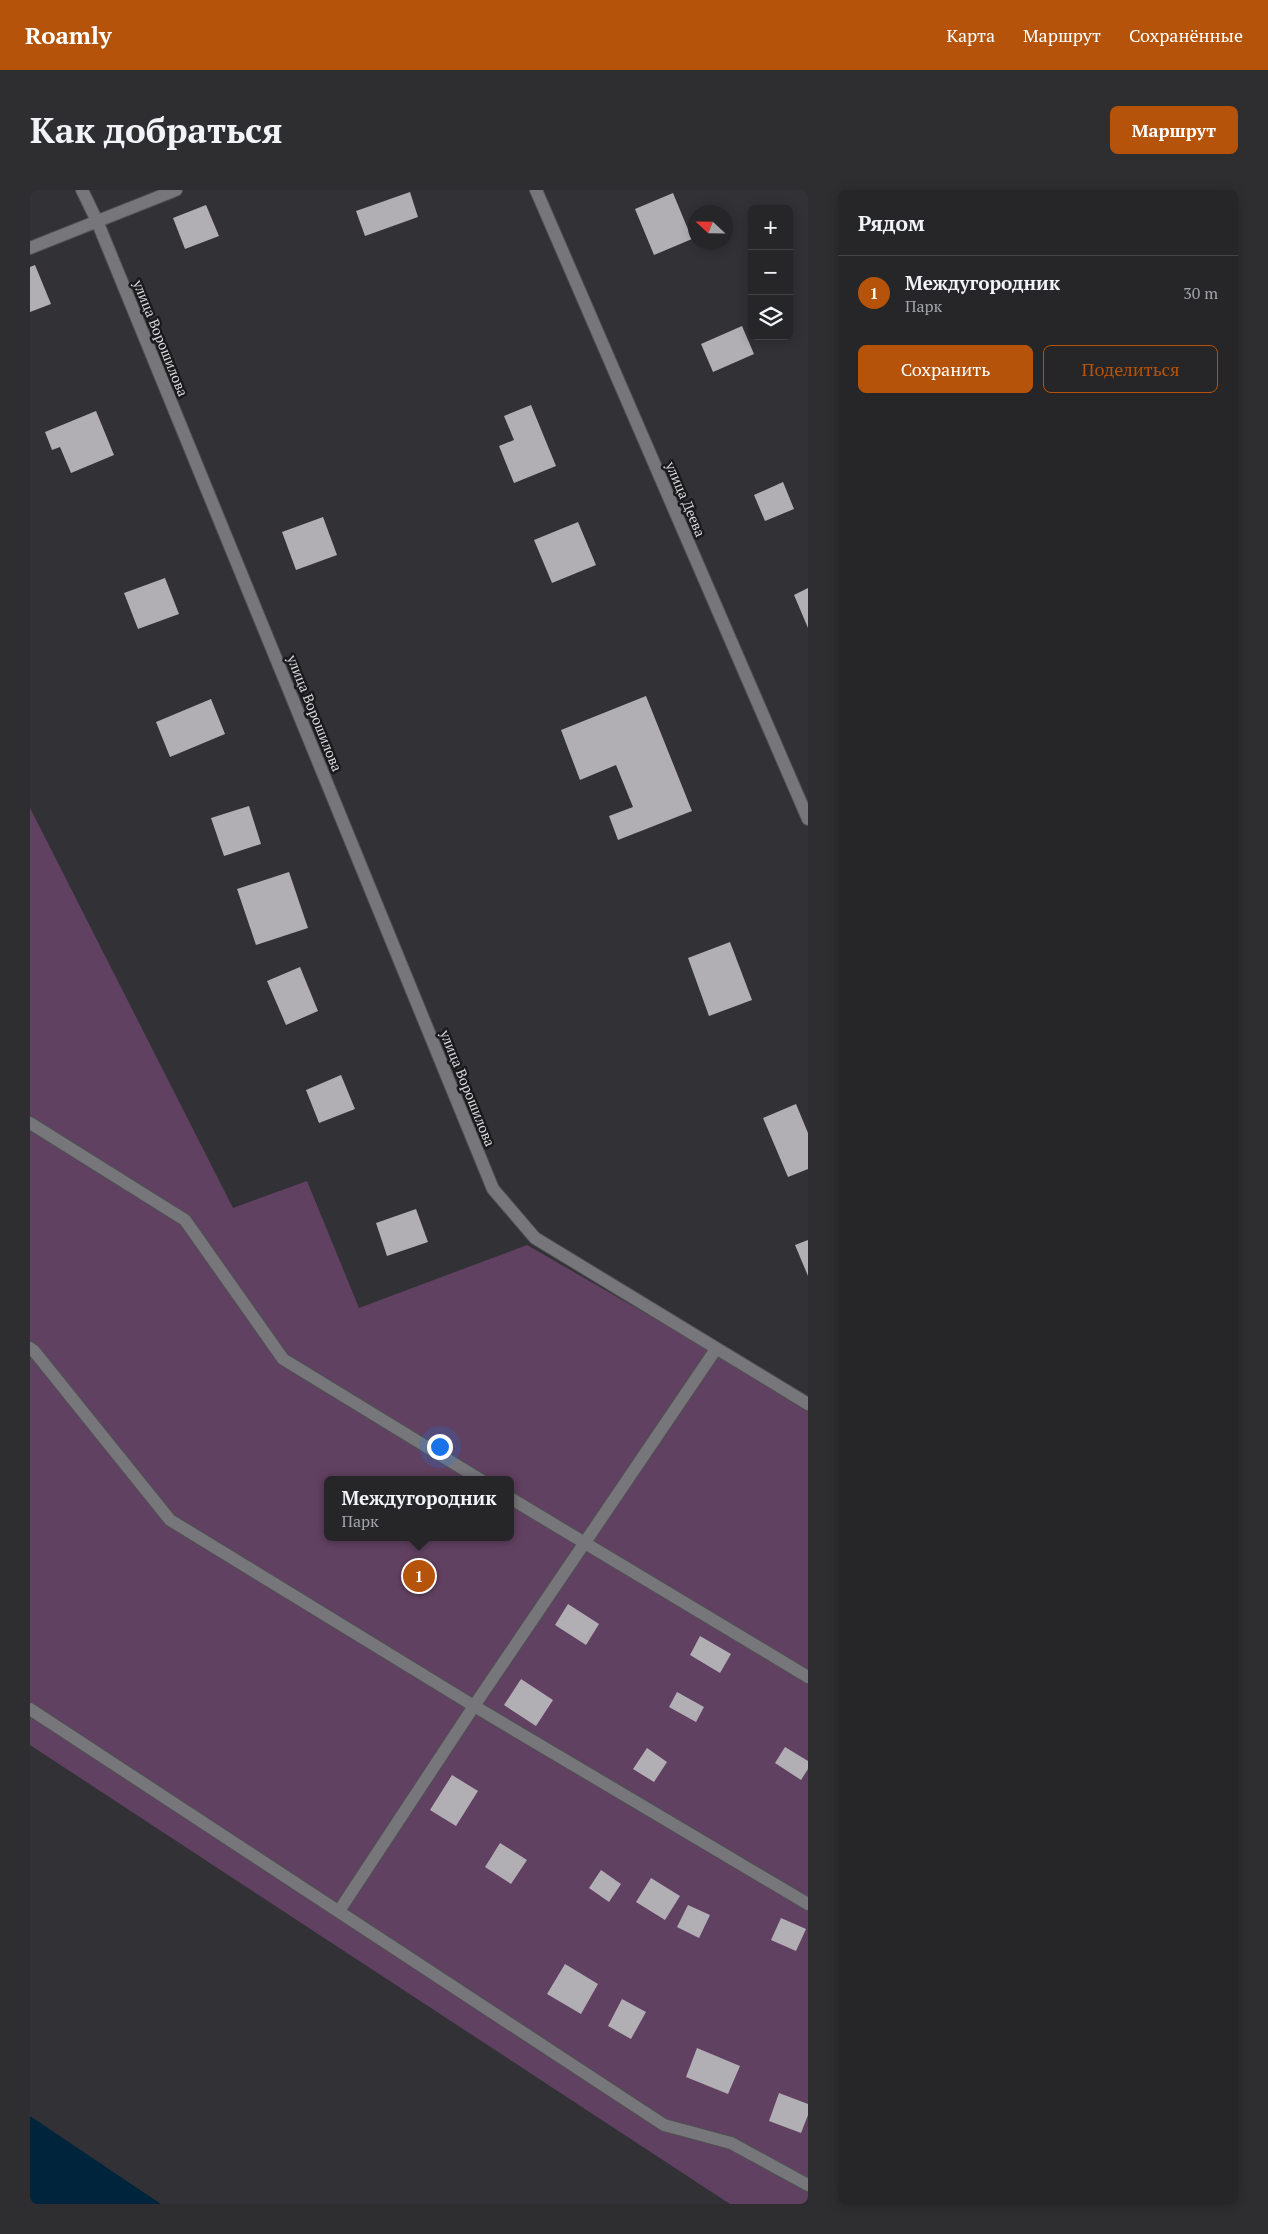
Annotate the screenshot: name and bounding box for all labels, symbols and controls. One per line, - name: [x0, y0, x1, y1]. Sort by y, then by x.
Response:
- text: Roamly: [25, 19, 112, 51]
- text: Карта: [946, 23, 995, 47]
- text: Маршрут: [1023, 23, 1101, 47]
- text: Сохранённые: [1129, 23, 1243, 47]
- button: Маршрут: [1110, 106, 1238, 154]
- text: Как добраться: [30, 107, 283, 153]
- north arrow: [688, 205, 733, 250]
- map controls: [748, 205, 793, 340]
- button: +: [748, 205, 793, 250]
- text: Рядом: [858, 209, 925, 237]
- button: −: [748, 250, 793, 295]
- text: Междугородник: [905, 270, 1060, 295]
- street label: улица Ворошилова: [129, 276, 193, 399]
- text: 1: [869, 282, 879, 304]
- text: 30 m: [1183, 282, 1218, 304]
- button: layers: [748, 295, 793, 340]
- text: Парк: [905, 295, 942, 317]
- button: Сохранить: [858, 345, 1033, 393]
- button: Поделиться: [1043, 345, 1218, 393]
- street label: улица Деева: [661, 458, 710, 539]
- street label: улица Ворошилова: [283, 651, 347, 774]
- street label: улица Ворошилова: [436, 1026, 500, 1149]
- your location: [427, 1434, 453, 1460]
- popup: [324, 1476, 514, 1541]
- text: Междугородник: [341, 1485, 497, 1510]
- text: Парк: [341, 1510, 379, 1532]
- pin: 1: [403, 1557, 435, 1595]

